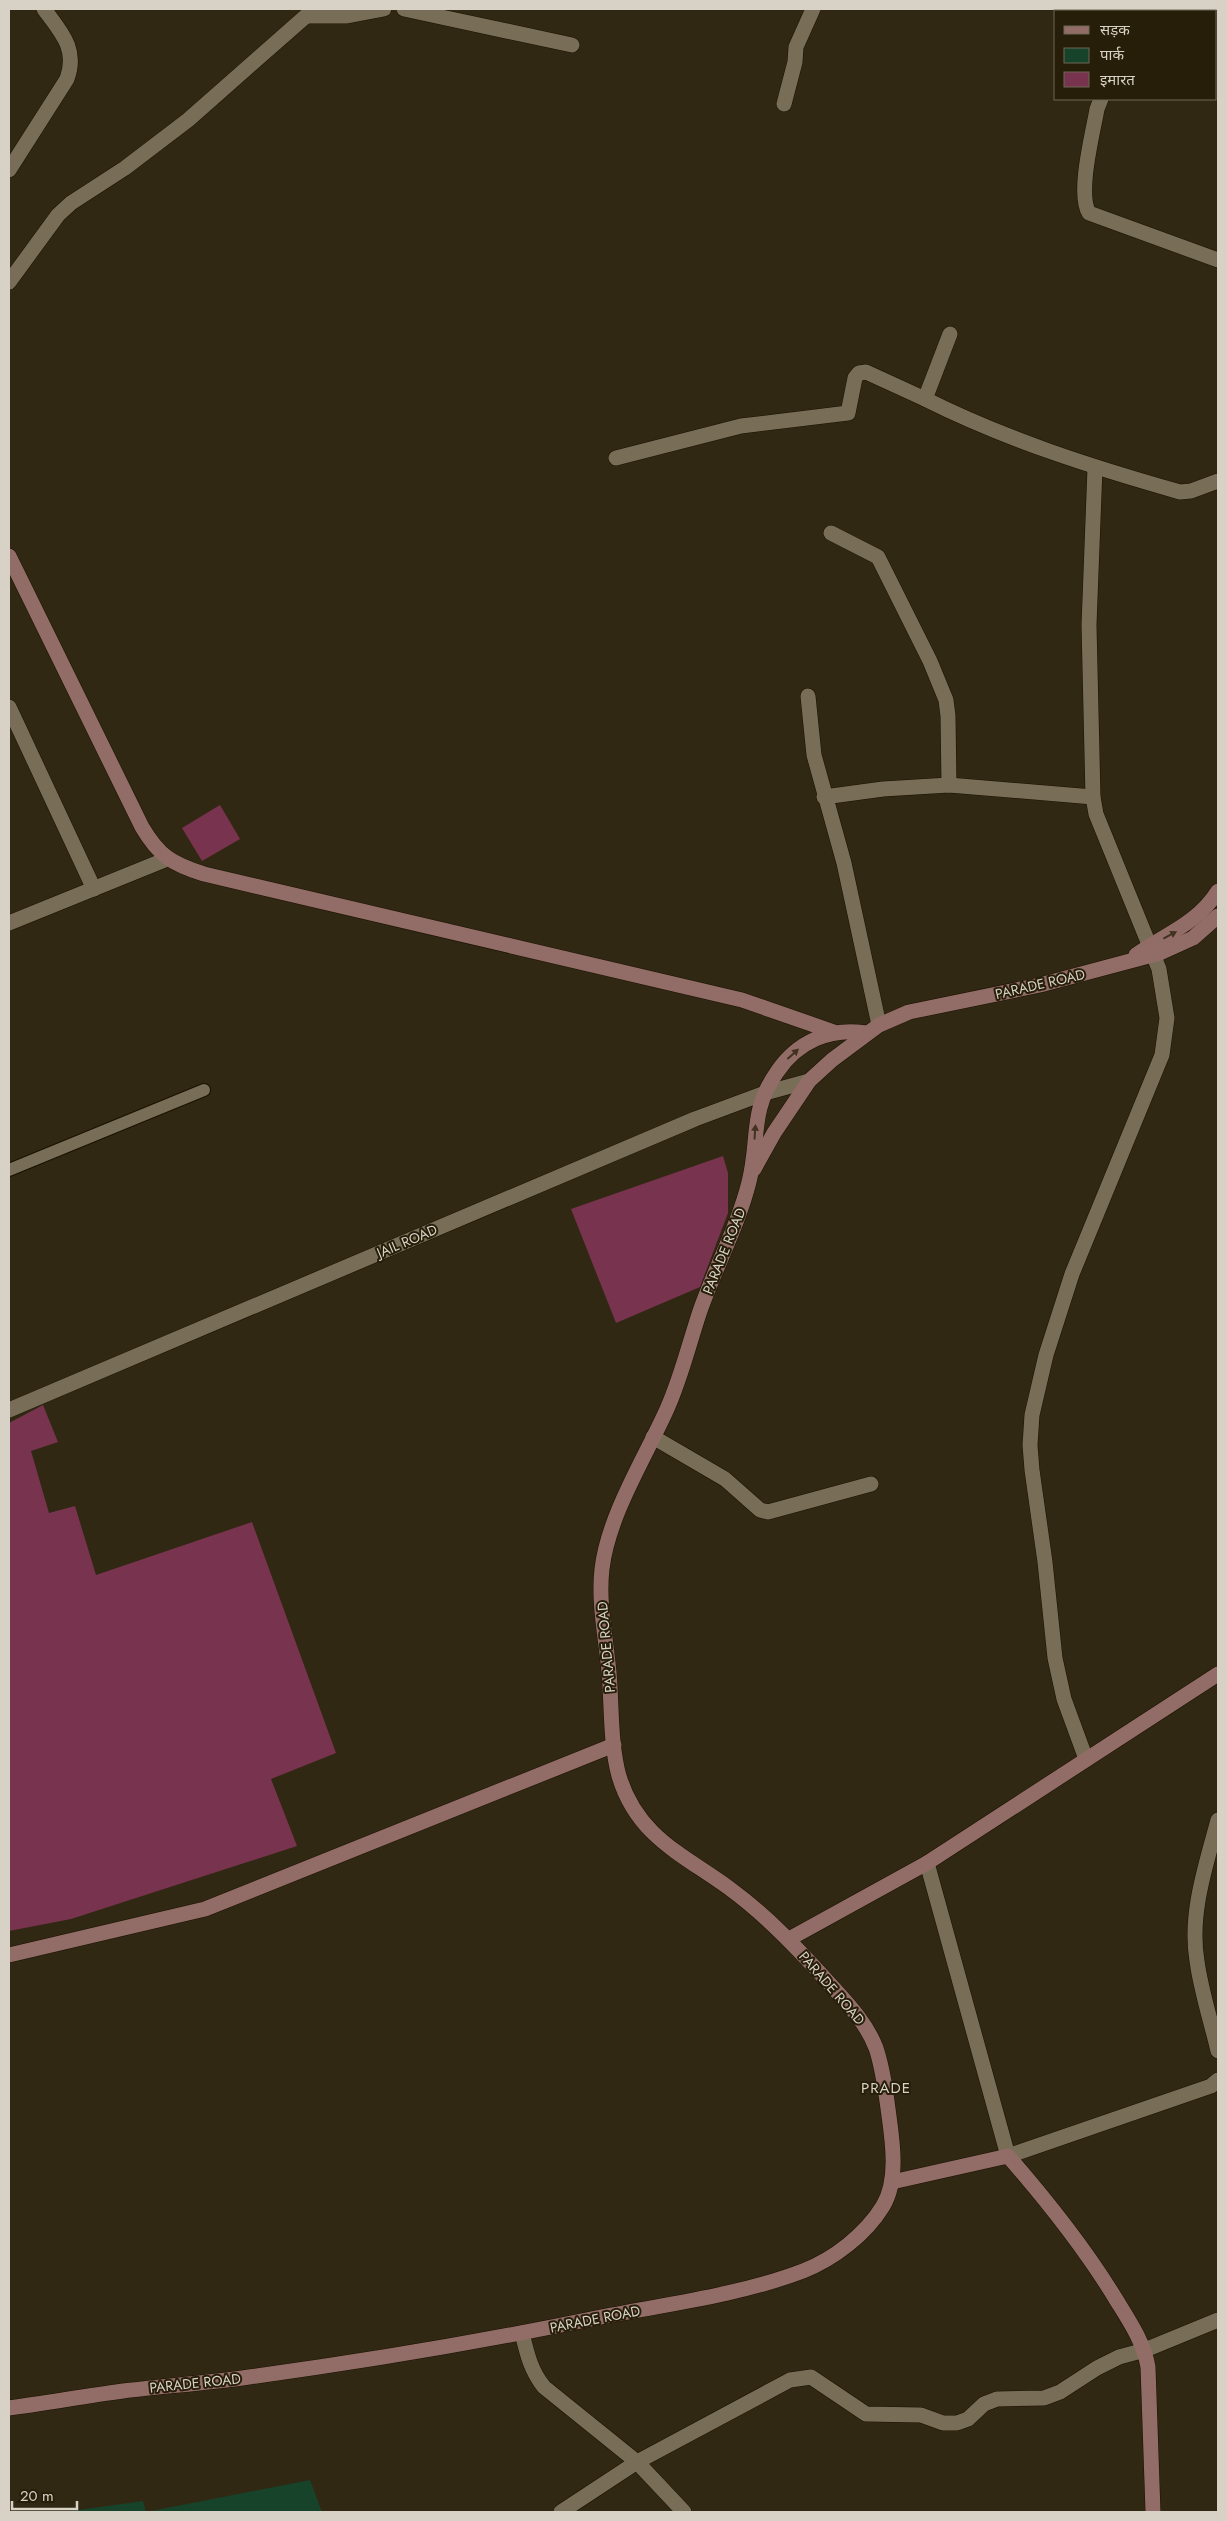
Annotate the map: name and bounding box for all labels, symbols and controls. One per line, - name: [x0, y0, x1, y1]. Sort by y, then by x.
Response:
- legend: [1054, 10, 1217, 100]
- text: सड़क: [1100, 19, 1130, 41]
- text: पार्क: [1100, 44, 1124, 66]
- text: इमारत: [1100, 69, 1135, 91]
- one-way arrow: [1163, 931, 1177, 939]
- street label: PARADE ROAD: [993, 964, 1087, 1004]
- one-way arrow: [787, 1048, 799, 1060]
- one-way arrow: [751, 1124, 759, 1140]
- street label: PARADE ROAD: [698, 1205, 750, 1297]
- street label: JAIL ROAD: [372, 1219, 440, 1263]
- street label: PARADE ROAD: [592, 1600, 620, 1694]
- street label: PARADE ROAD: [794, 1947, 870, 2029]
- district label: PRADE: [861, 2077, 911, 2099]
- street label: PARADE ROAD: [548, 2300, 642, 2338]
- street label: PARADE ROAD: [148, 2368, 242, 2398]
- scale bar: [12, 2478, 78, 2510]
- text: 20 m: [20, 2485, 54, 2507]

